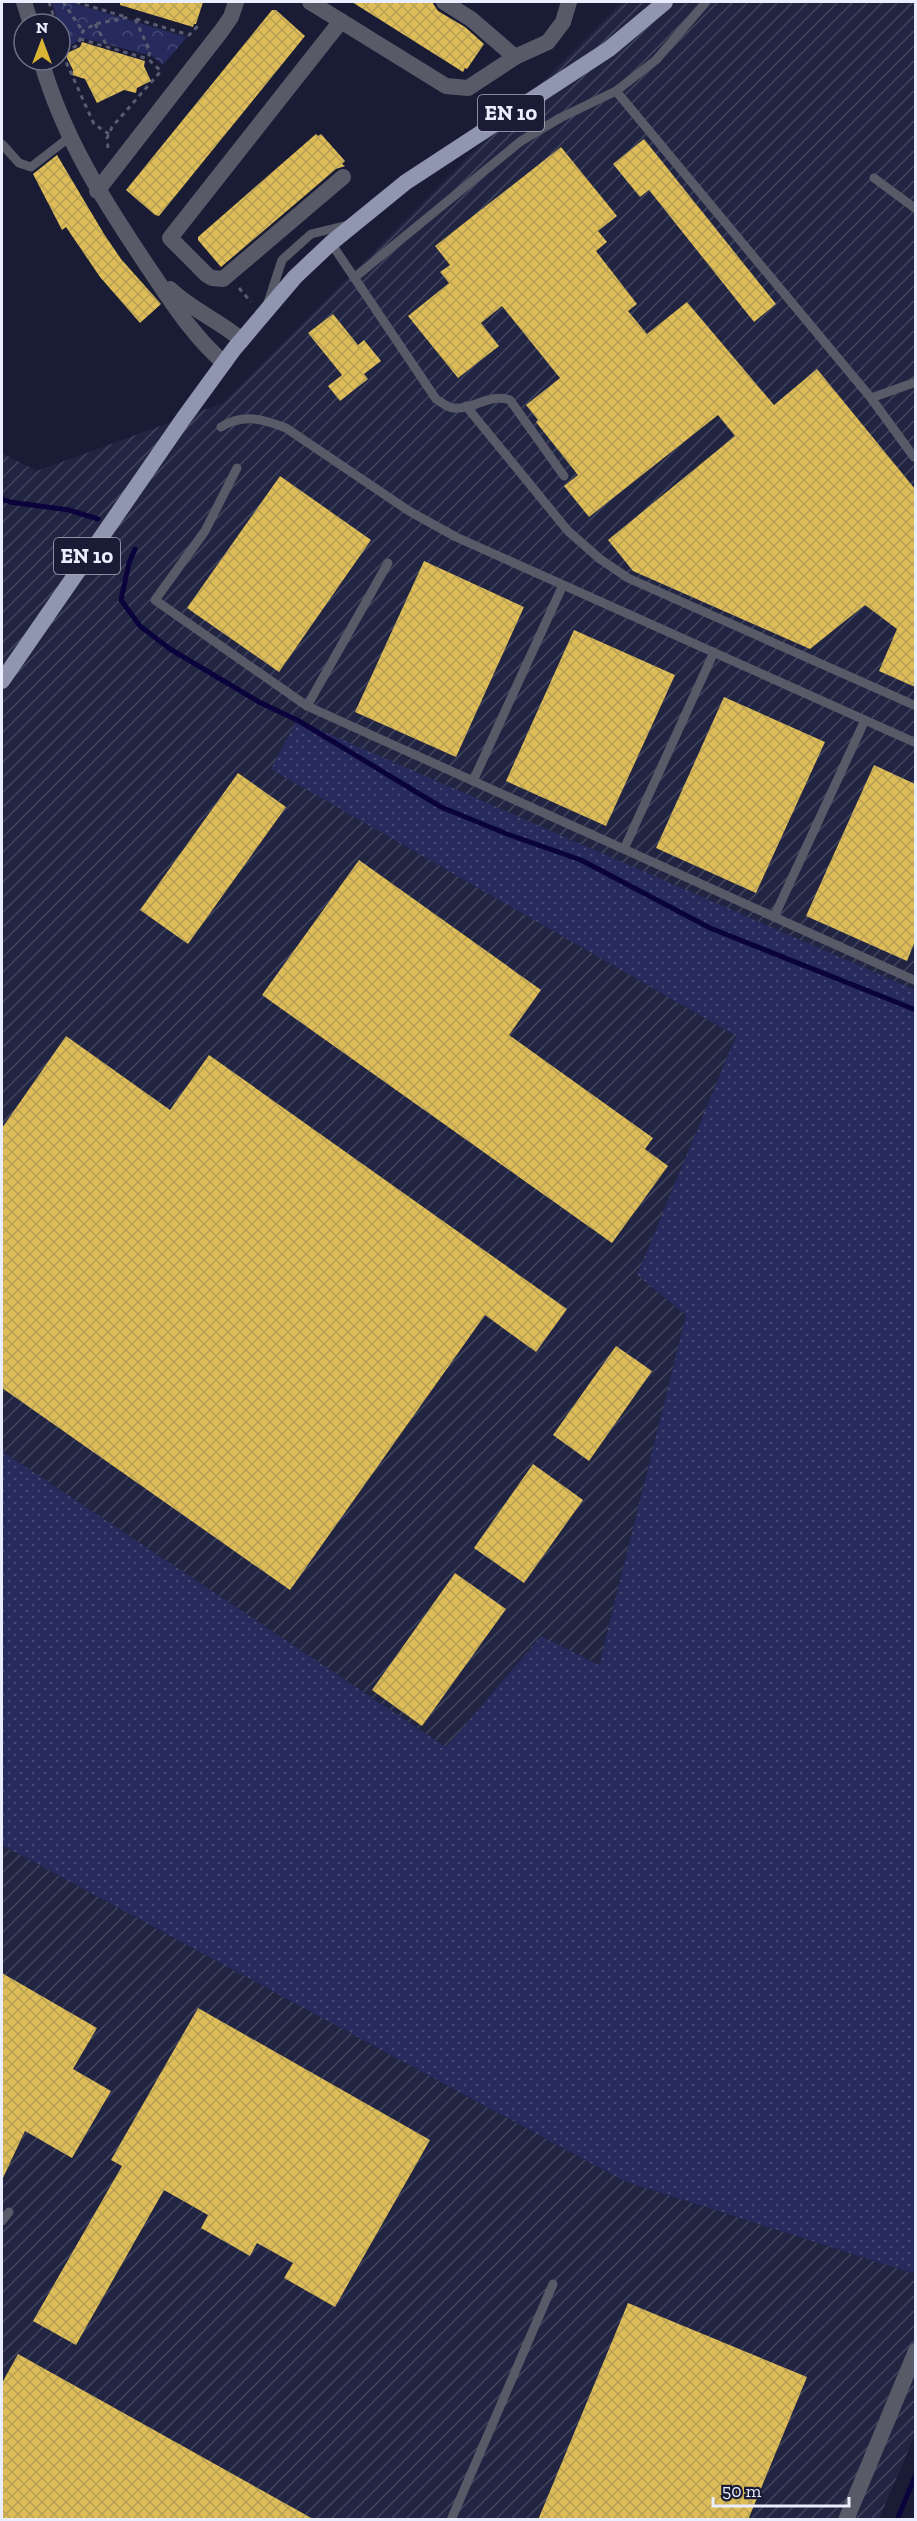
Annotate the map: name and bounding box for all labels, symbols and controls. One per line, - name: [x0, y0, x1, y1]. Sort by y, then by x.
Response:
- north arrow: [12, 12, 72, 72]
- text: N: [36, 18, 48, 37]
- road number: EN 10: [478, 95, 544, 131]
- road number: EN 10: [54, 538, 120, 574]
- scale bar: [713, 2470, 850, 2508]
- text: 50 m: [722, 2480, 762, 2502]

